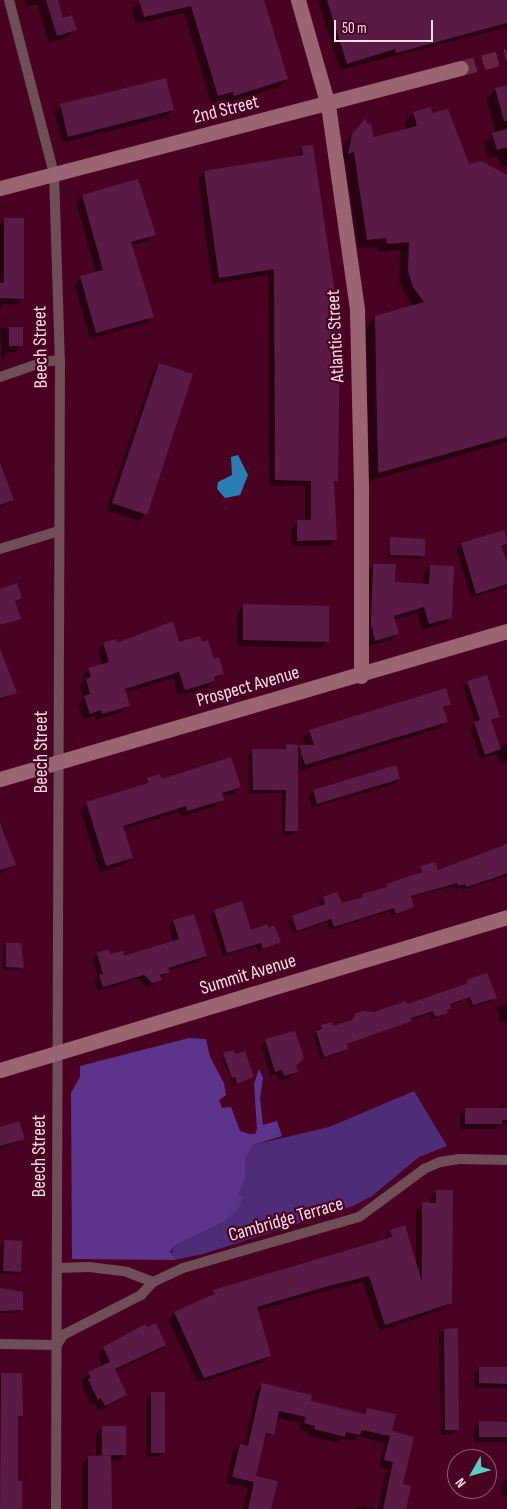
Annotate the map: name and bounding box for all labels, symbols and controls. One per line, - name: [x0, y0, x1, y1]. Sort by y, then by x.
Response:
- scale bar: [337, 10, 436, 42]
- text: 50 m: [342, 19, 367, 38]
- street label: 2nd Street: [191, 91, 261, 129]
- street label: Atlantic Street: [322, 289, 350, 383]
- street label: Beech Street: [29, 306, 53, 388]
- street label: Prospect Avenue: [194, 661, 302, 713]
- street label: Beech Street: [31, 711, 53, 793]
- street label: Summit Avenue: [197, 950, 299, 1000]
- street label: Beech Street: [29, 1115, 51, 1197]
- street label: Cambridge Terrace: [226, 1193, 346, 1247]
- north arrow: [447, 1449, 497, 1499]
- text: N: [452, 1475, 470, 1491]

